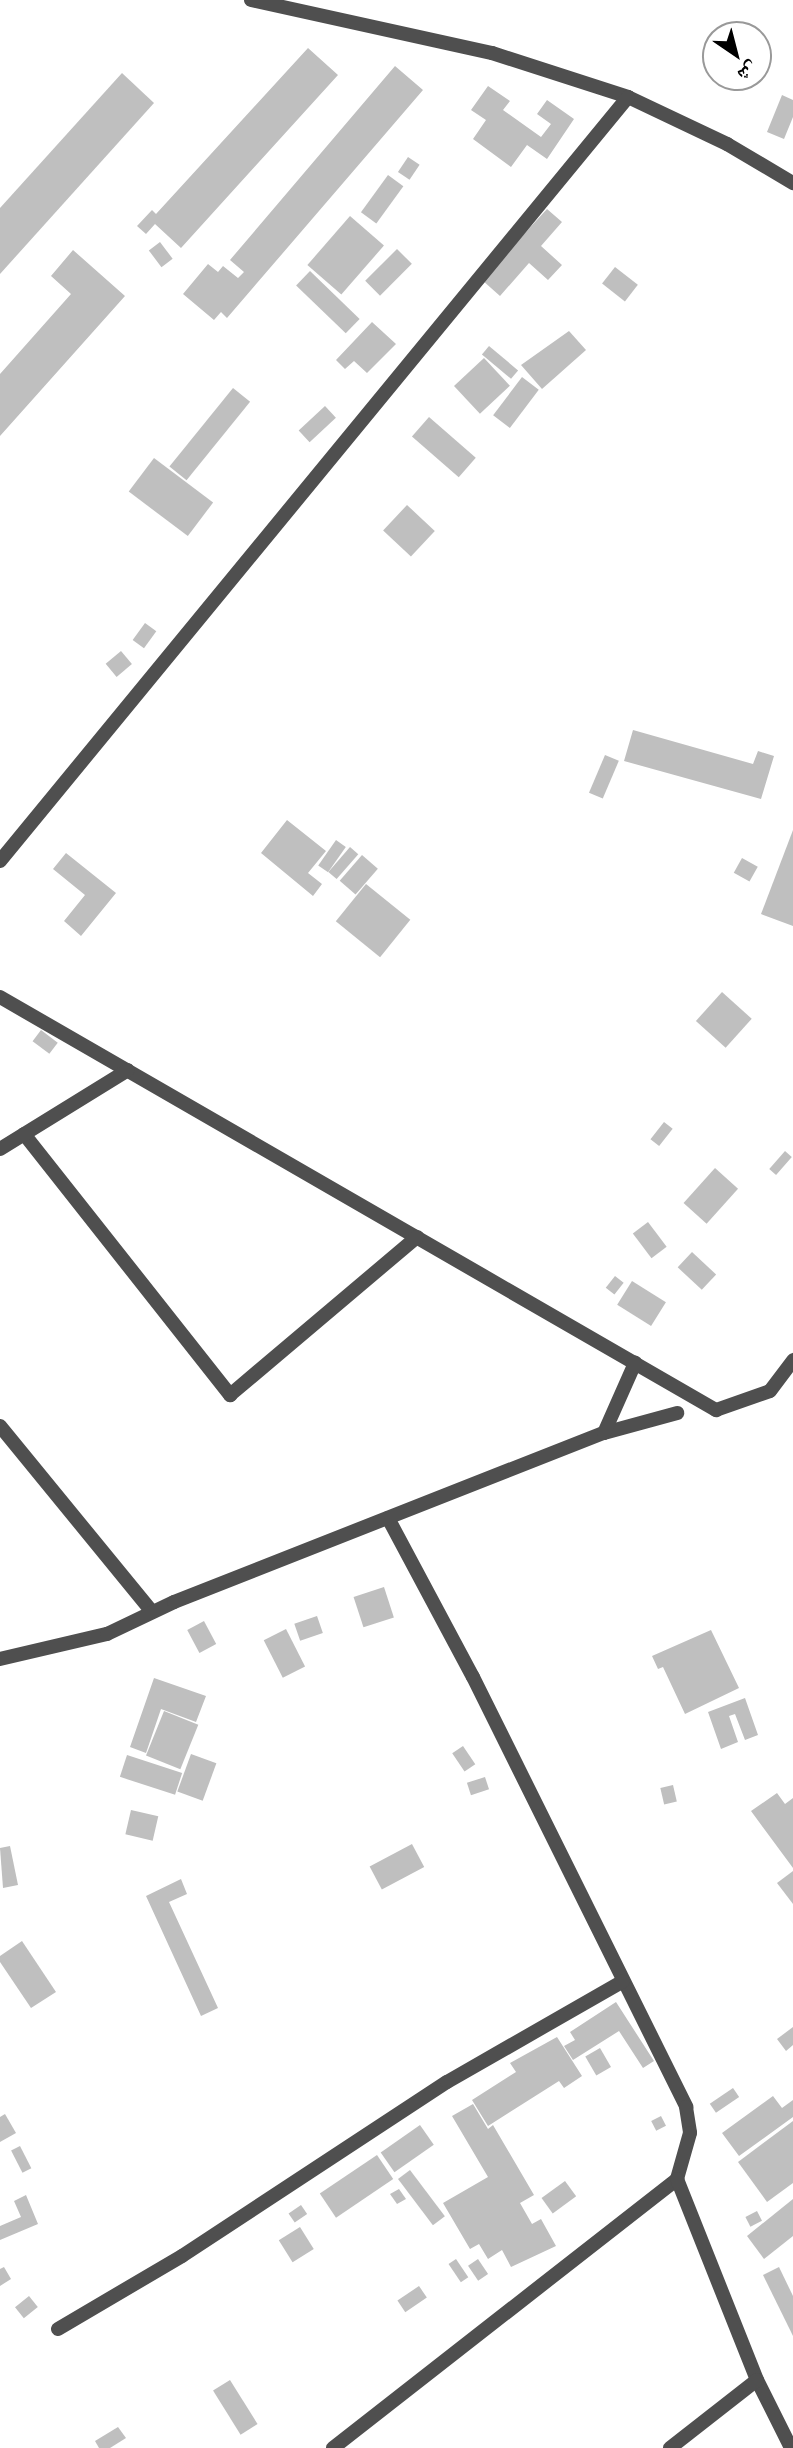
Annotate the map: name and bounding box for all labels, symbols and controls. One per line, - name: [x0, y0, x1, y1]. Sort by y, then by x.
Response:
- north arrow: [702, 21, 772, 91]
- text: ش: [732, 55, 764, 88]

